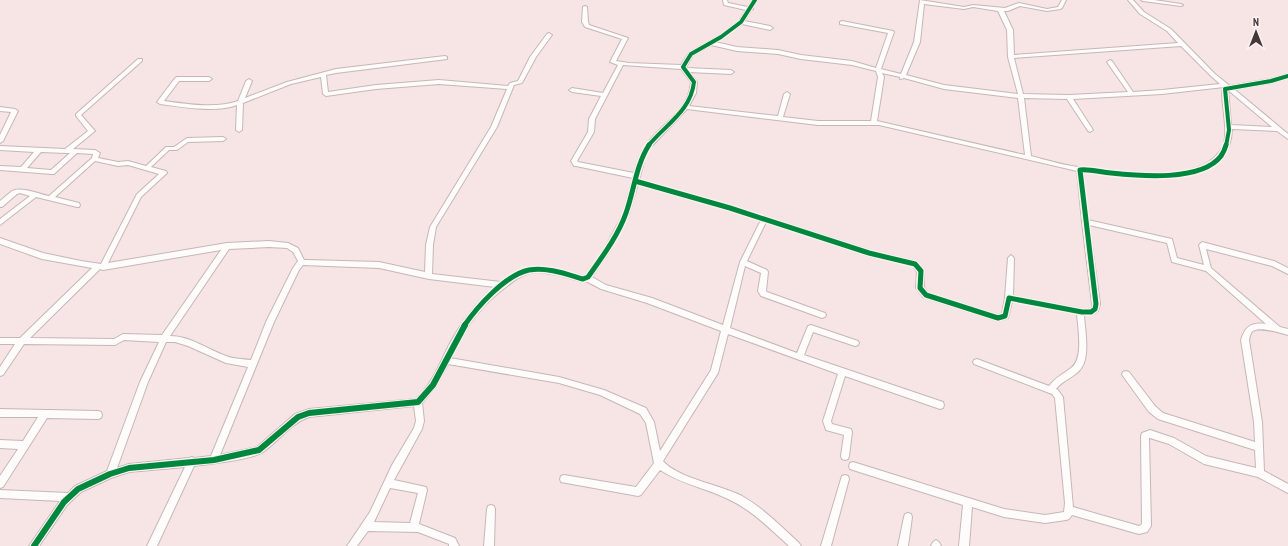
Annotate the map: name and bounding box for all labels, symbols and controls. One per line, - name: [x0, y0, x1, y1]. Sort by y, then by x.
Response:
- north arrow: [1236, 12, 1276, 52]
- text: N: [1253, 15, 1259, 29]

